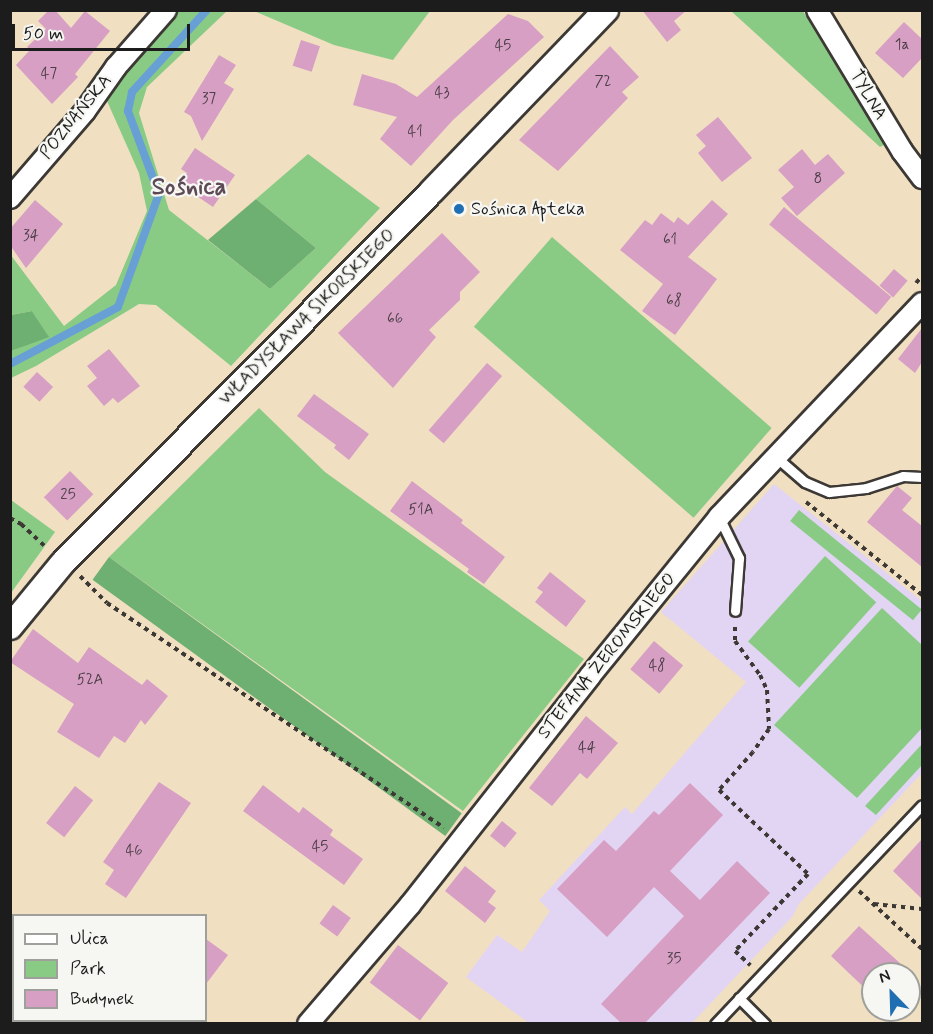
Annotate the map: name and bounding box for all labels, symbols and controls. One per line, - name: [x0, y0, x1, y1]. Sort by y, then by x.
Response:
- scale bar: [15, 12, 194, 50]
- text: 50 m: [23, 22, 63, 46]
- house number: 1a: [895, 37, 909, 55]
- house number: 45: [495, 38, 511, 56]
- house number: 47: [41, 66, 57, 84]
- street label: TYLNA: [845, 66, 891, 124]
- street label: POZNAŃSKA: [35, 70, 117, 164]
- house number: 72: [594, 74, 612, 92]
- house number: 43: [434, 85, 450, 103]
- house number: 37: [202, 91, 216, 109]
- house number: 41: [407, 124, 423, 142]
- house number: 8: [814, 171, 822, 189]
- district label: Sośnica: [152, 174, 226, 202]
- place label: Sośnica Apteka: [471, 198, 585, 220]
- marker: Sośnica Apteka: [452, 202, 466, 216]
- street label: WŁADYSŁAWA SIKORSKIEGO: [212, 222, 402, 412]
- house number: 34: [23, 228, 39, 246]
- house number: 61: [663, 232, 677, 250]
- house number: 68: [666, 293, 682, 311]
- house number: 66: [387, 311, 403, 329]
- house number: 25: [60, 487, 76, 505]
- house number: 51A: [408, 502, 434, 520]
- street label: STEFANA ŻEROMSKIEGO: [533, 569, 681, 743]
- house number: 48: [649, 658, 665, 676]
- house number: 52A: [77, 672, 103, 690]
- house number: 44: [578, 740, 596, 758]
- house number: 45: [312, 839, 328, 857]
- house number: 46: [125, 843, 143, 861]
- legend: [12, 914, 207, 1022]
- text: Ulica: [70, 927, 109, 951]
- house number: 35: [667, 951, 681, 969]
- text: Park: [70, 957, 106, 981]
- north arrow: [861, 962, 921, 1022]
- text: N: [876, 965, 894, 989]
- text: Budynek: [70, 987, 134, 1011]

